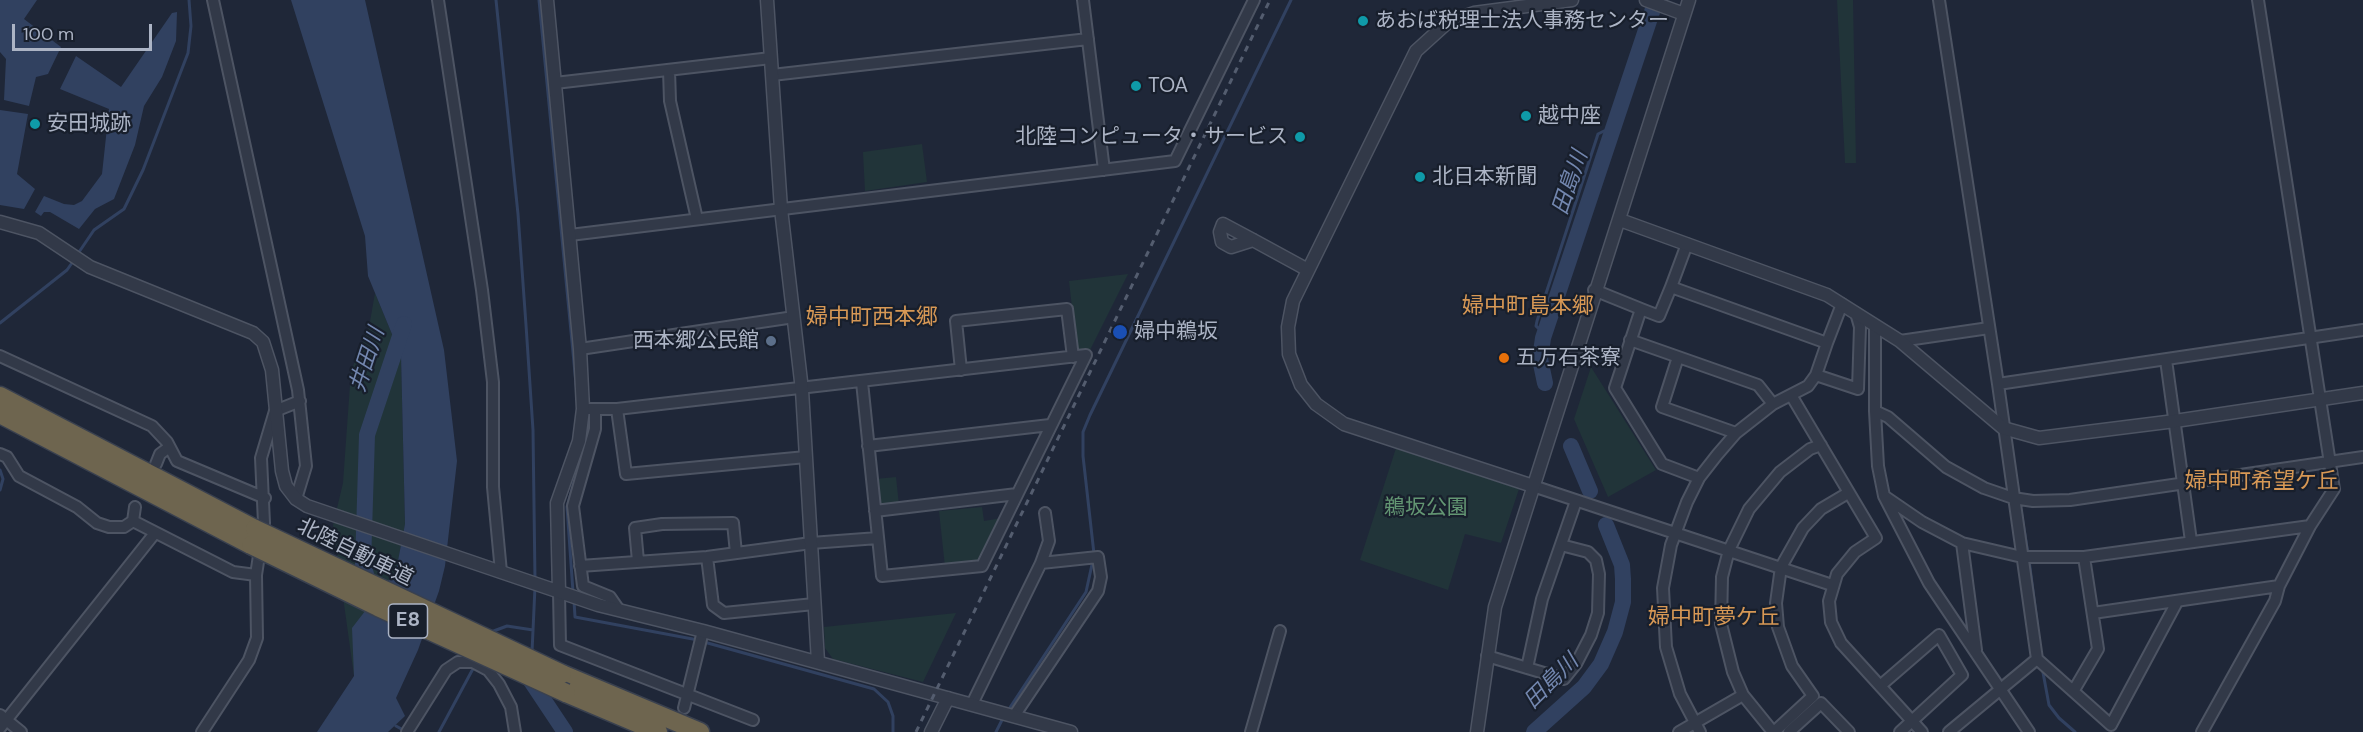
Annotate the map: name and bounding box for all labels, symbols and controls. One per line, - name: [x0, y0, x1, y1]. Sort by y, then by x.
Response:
- place label: あおば税理士法人事務センター: [1375, 8, 1669, 34]
- scale bar: [15, 12, 154, 50]
- marker: あおば税理士法人事務センター: [1356, 14, 1370, 28]
- text: 100 m: [23, 22, 74, 46]
- place label: TOA: [1148, 73, 1188, 99]
- marker: TOA: [1129, 79, 1143, 93]
- place label: 越中座: [1538, 103, 1601, 129]
- marker: 越中座: [1519, 109, 1533, 123]
- place label: 安田城跡: [47, 111, 131, 137]
- marker: 安田城跡: [28, 117, 42, 131]
- place label: 北陸コンピュータ・サービス: [1015, 124, 1288, 150]
- marker: 北陸コンピュータ・サービス: [1293, 130, 1307, 144]
- water label: 田島川: [1548, 148, 1594, 218]
- place label: 北日本新聞: [1432, 164, 1537, 190]
- marker: 北日本新聞: [1413, 170, 1427, 184]
- district label: 婦中町島本郷: [1462, 294, 1594, 320]
- district label: 婦中町西本郷: [806, 305, 938, 331]
- place label: 婦中鵜坂: [1134, 319, 1218, 345]
- marker: 婦中鵜坂: [1111, 323, 1129, 341]
- water label: 井田川: [345, 325, 391, 395]
- place label: 西本郷公民館: [633, 328, 759, 354]
- marker: 西本郷公民館: [764, 334, 778, 348]
- place label: 五万石茶寮: [1516, 345, 1621, 371]
- marker: 五万石茶寮: [1497, 351, 1511, 365]
- district label: 婦中町希望ケ丘: [2185, 469, 2339, 495]
- park label: 鵜坂公園: [1384, 495, 1468, 521]
- street label: 北陸自動車道: [293, 514, 417, 592]
- road number: E8: [388, 604, 428, 638]
- district label: 婦中町夢ケ丘: [1648, 605, 1780, 631]
- water label: 田島川: [1519, 649, 1585, 715]

